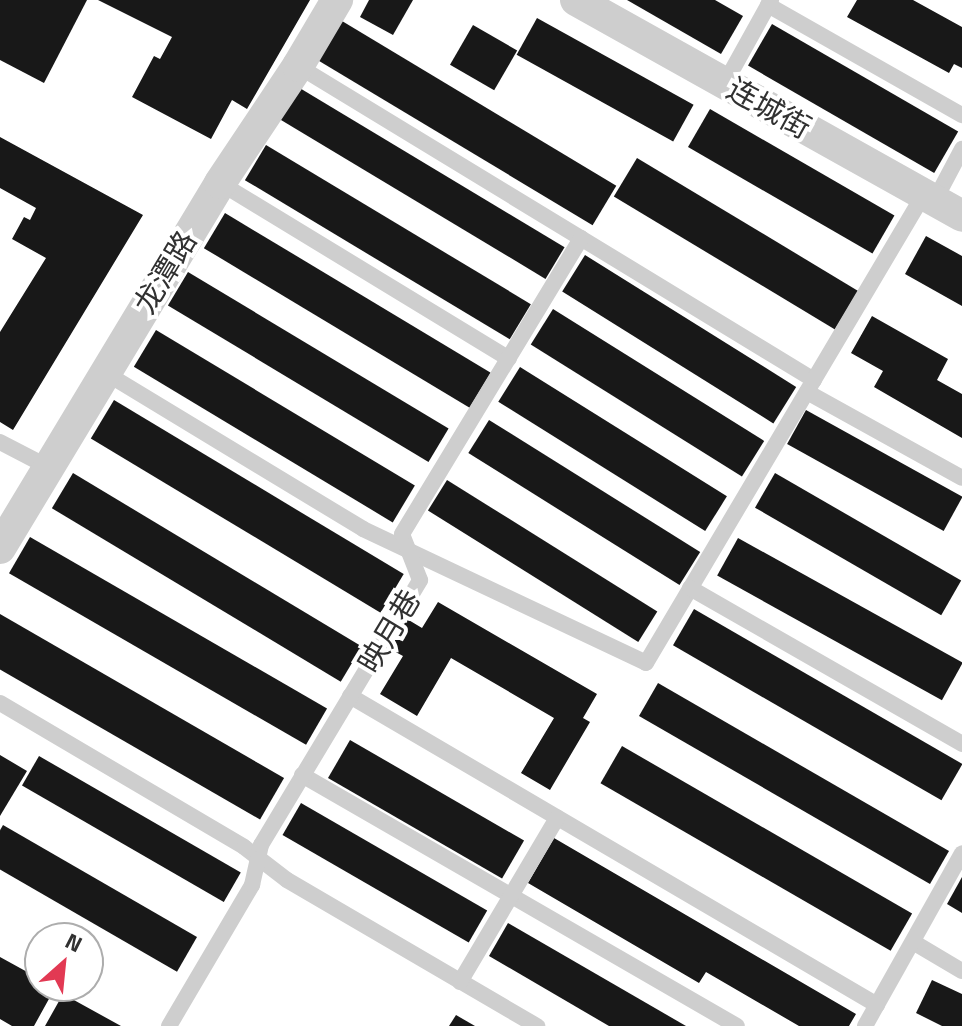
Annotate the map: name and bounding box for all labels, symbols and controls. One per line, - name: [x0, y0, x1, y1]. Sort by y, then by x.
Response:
- street label: 连城街: [721, 70, 817, 146]
- street label: 龙潭路: [126, 224, 204, 320]
- street label: 映月巷: [350, 583, 428, 679]
- north arrow: [24, 922, 104, 1002]
- text: N: [59, 924, 88, 961]

